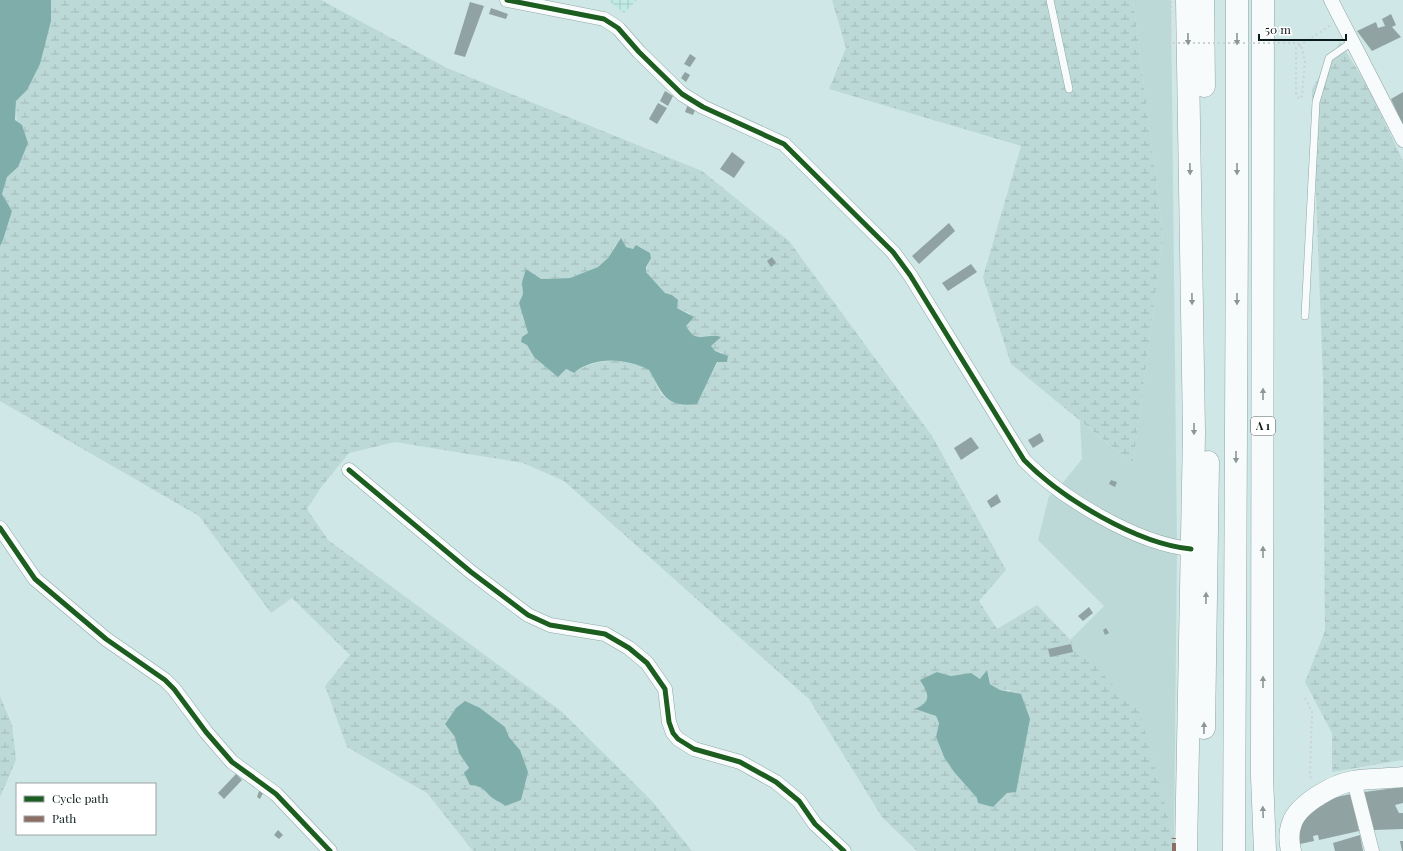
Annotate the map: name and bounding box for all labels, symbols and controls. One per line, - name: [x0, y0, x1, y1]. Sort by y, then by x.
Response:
- scale bar: [1259, 16, 1346, 42]
- text: 50 m: [1265, 21, 1291, 37]
- one-way arrow: [1185, 33, 1191, 46]
- one-way arrow: [1234, 33, 1240, 46]
- one-way arrow: [1187, 163, 1193, 176]
- one-way arrow: [1234, 163, 1240, 176]
- one-way arrow: [1189, 293, 1195, 306]
- one-way arrow: [1234, 293, 1240, 306]
- one-way arrow: [1260, 387, 1266, 400]
- road number: A 1: [1251, 417, 1275, 435]
- one-way arrow: [1191, 423, 1197, 436]
- one-way arrow: [1233, 451, 1239, 464]
- one-way arrow: [1260, 545, 1266, 558]
- one-way arrow: [1203, 591, 1209, 604]
- one-way arrow: [1260, 675, 1266, 688]
- one-way arrow: [1201, 721, 1207, 734]
- legend: [16, 783, 156, 835]
- text: Cycle path: [52, 790, 109, 806]
- one-way arrow: [1260, 805, 1266, 818]
- text: Path: [52, 810, 76, 826]

